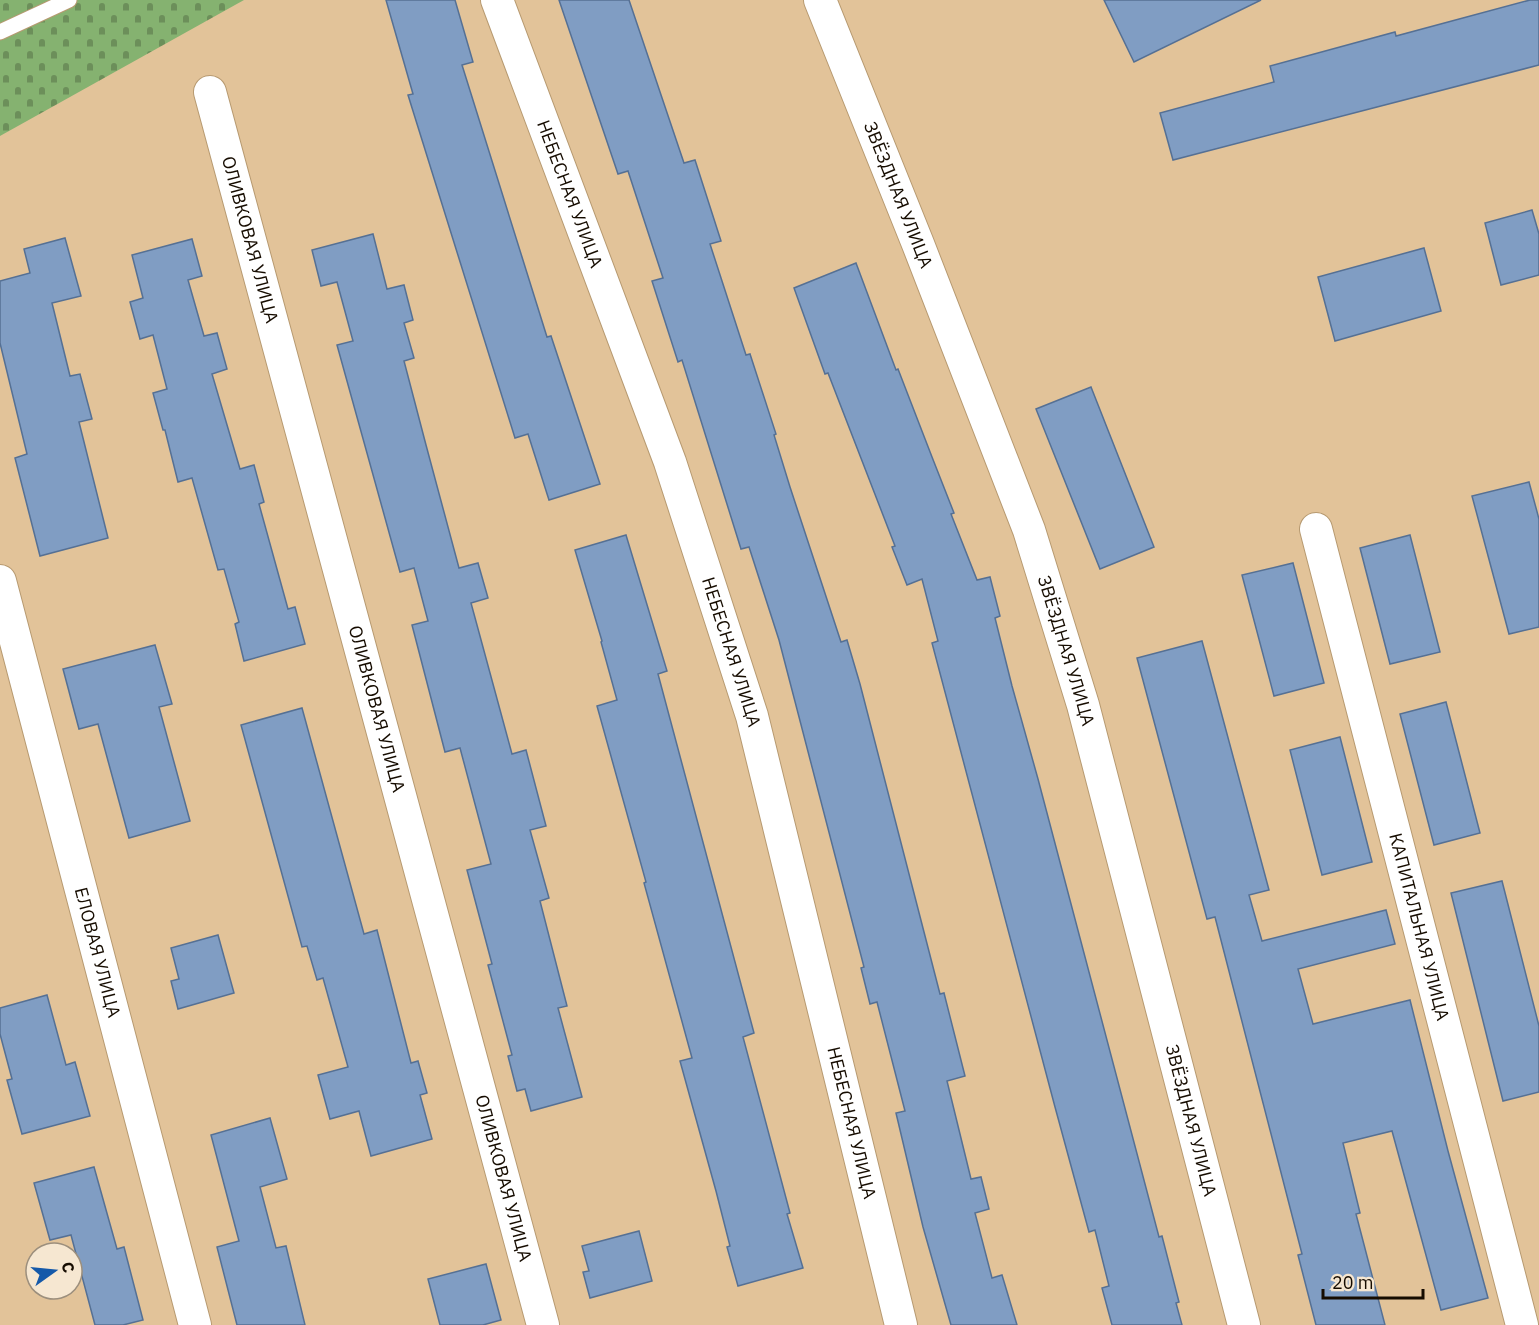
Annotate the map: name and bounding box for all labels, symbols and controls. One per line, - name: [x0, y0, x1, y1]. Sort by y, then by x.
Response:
- street label: НЕБЕСНАЯ УЛИЦА: [532, 117, 608, 271]
- street label: ЗВЁЗДНАЯ УЛИЦА: [859, 118, 938, 272]
- street label: ОЛИВКОВАЯ УЛИЦА: [217, 154, 284, 326]
- street label: ЗВЁЗДНАЯ УЛИЦА: [1033, 573, 1100, 729]
- street label: НЕБЕСНАЯ УЛИЦА: [697, 574, 766, 730]
- street label: ОЛИВКОВАЯ УЛИЦА: [344, 623, 411, 795]
- street label: КАПИТАЛЬНАЯ УЛИЦА: [1384, 831, 1455, 1023]
- street label: ЕЛОВАЯ УЛИЦА: [70, 885, 126, 1020]
- street label: ЗВЁЗДНАЯ УЛИЦА: [1161, 1042, 1222, 1199]
- street label: НЕБЕСНАЯ УЛИЦА: [822, 1044, 882, 1202]
- street label: ОЛИВКОВАЯ УЛИЦА: [470, 1092, 537, 1264]
- north arrow: [24, 1241, 84, 1301]
- text: С: [57, 1259, 79, 1275]
- scale bar: [1323, 1262, 1424, 1300]
- text: 20 m: [1332, 1271, 1374, 1294]

